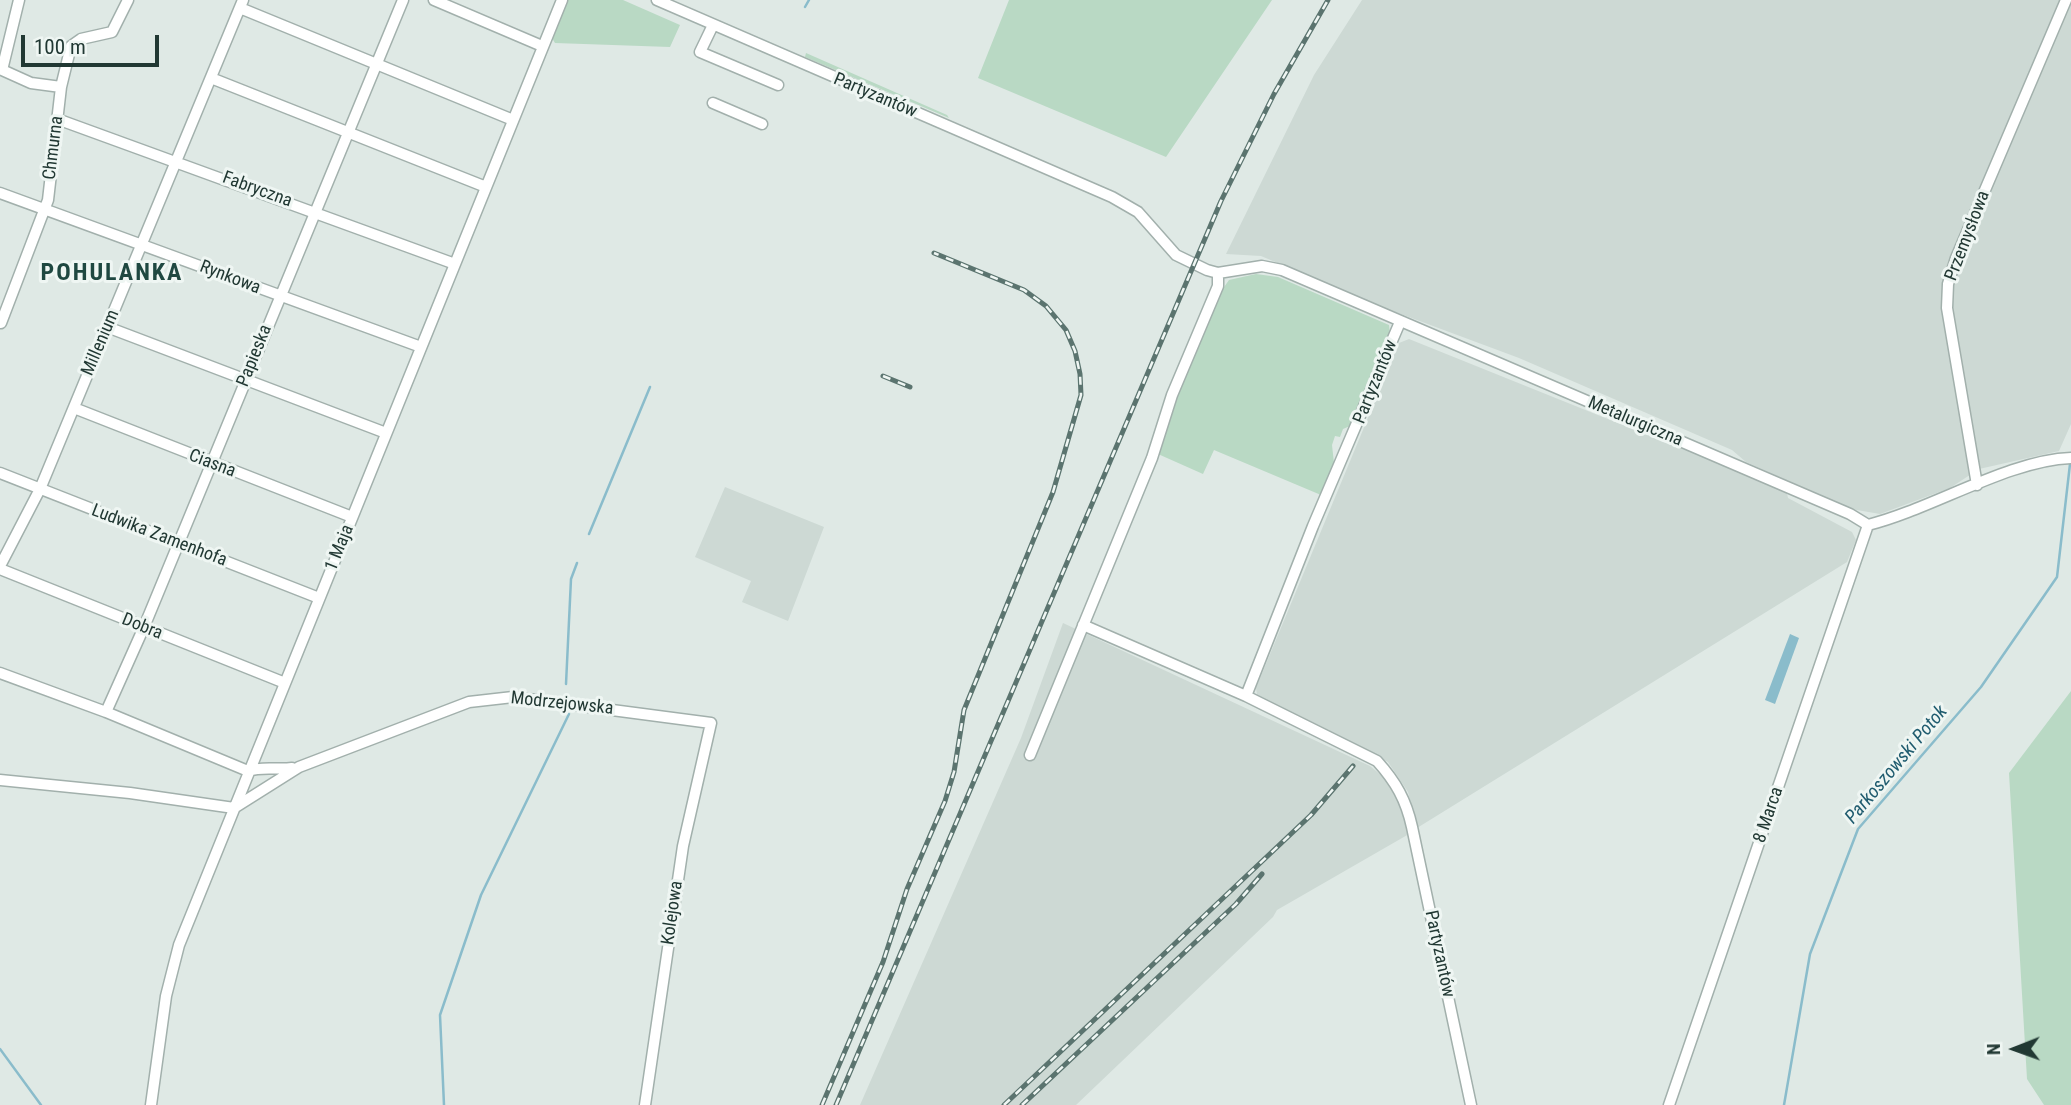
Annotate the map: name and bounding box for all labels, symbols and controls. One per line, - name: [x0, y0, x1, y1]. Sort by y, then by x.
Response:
- scale bar: [24, 21, 163, 65]
- text: 100 m: [34, 35, 86, 59]
- street label: Partyzantów: [830, 69, 920, 123]
- street label: Chmurna: [39, 115, 69, 181]
- street label: Fabryczna: [219, 167, 295, 213]
- street label: Przemysłowa: [1941, 188, 1995, 284]
- street label: Rynkowa: [197, 257, 263, 299]
- district label: POHULANKA: [42, 260, 182, 288]
- street label: Millenium: [77, 307, 125, 379]
- street label: Papieska: [233, 322, 277, 390]
- street label: Partyzantów: [1349, 337, 1403, 427]
- street label: Metalurgiczna: [1584, 392, 1686, 452]
- street label: Ciasna: [185, 445, 239, 483]
- street label: Ludwika Zamenhofa: [88, 500, 230, 572]
- street label: 1 Maja: [321, 522, 359, 574]
- street label: Dobra: [119, 609, 165, 645]
- street label: Modrzejowska: [510, 688, 614, 720]
- water label: Parkoszowski Potok: [1841, 701, 1953, 829]
- street label: 8 Marca: [1749, 784, 1789, 846]
- street label: Kolejowa: [658, 880, 688, 946]
- street label: Partyzantów: [1419, 909, 1459, 999]
- north arrow: [1980, 1014, 2050, 1084]
- text: N: [1982, 1043, 2005, 1055]

